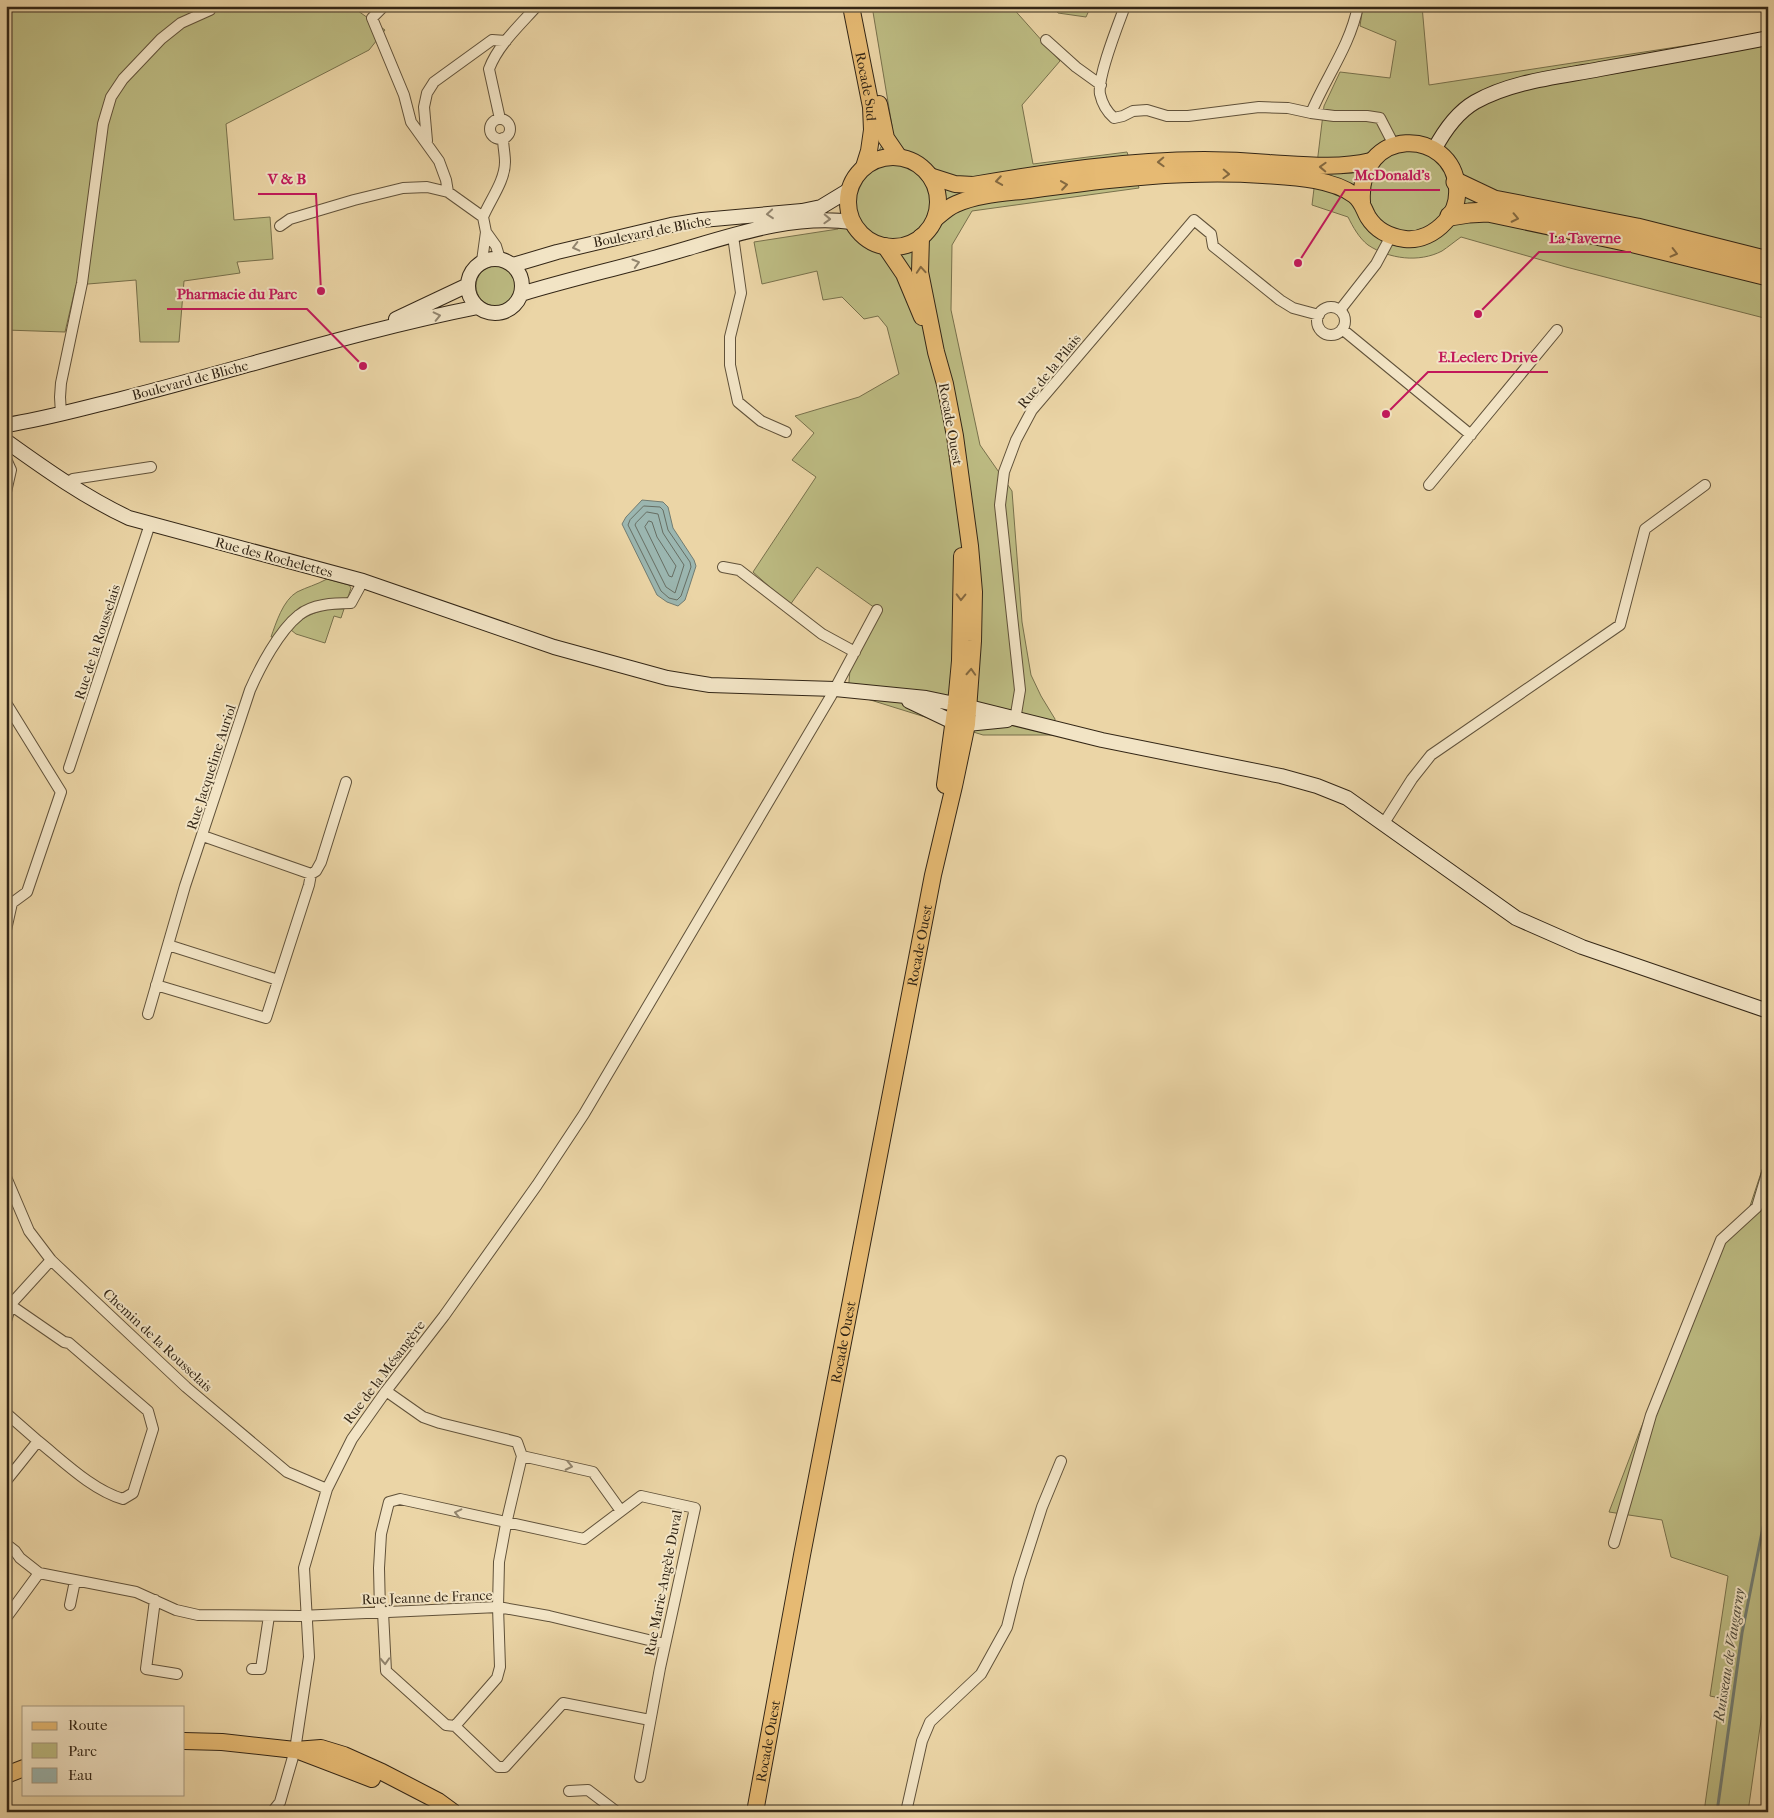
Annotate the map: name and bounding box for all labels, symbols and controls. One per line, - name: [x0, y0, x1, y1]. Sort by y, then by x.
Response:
- street label: Rocade Sud: [851, 51, 880, 122]
- one-way arrow: [1157, 156, 1165, 167]
- callout: McDonald's: [1345, 160, 1440, 190]
- one-way arrow: [1319, 161, 1327, 172]
- callout: V & B: [258, 164, 316, 194]
- text: McDonald's: [1353, 166, 1430, 184]
- one-way arrow: [1222, 168, 1230, 179]
- text: V & B: [267, 170, 306, 188]
- one-way arrow: [995, 175, 1004, 185]
- one-way arrow: [1060, 180, 1068, 191]
- one-way arrow: [766, 208, 774, 219]
- street label: Boulevard de Bliche: [592, 212, 713, 251]
- one-way arrow: [1511, 212, 1520, 223]
- one-way arrow: [824, 214, 832, 225]
- callout: La Taverne: [1539, 222, 1631, 252]
- text: La Taverne: [1549, 229, 1621, 247]
- one-way arrow: [572, 241, 581, 252]
- one-way arrow: [1670, 247, 1679, 258]
- one-way arrow: [631, 259, 639, 269]
- one-way arrow: [916, 266, 927, 274]
- callout: Pharmacie du Parc: [167, 279, 307, 309]
- text: Pharmacie du Parc: [177, 285, 298, 303]
- one-way arrow: [432, 311, 441, 322]
- street label: Rue de la Pilais: [1014, 331, 1085, 412]
- callout: E.Leclerc Drive: [1428, 342, 1548, 372]
- text: E.Leclerc Drive: [1438, 348, 1538, 366]
- street label: Boulevard de Bliche: [130, 357, 250, 404]
- street label: Rocade Ouest: [935, 382, 966, 467]
- street label: Rue des Rochelettes: [213, 534, 335, 581]
- street label: Rue de la Rousselais: [71, 582, 124, 702]
- one-way arrow: [956, 594, 966, 601]
- one-way arrow: [966, 668, 977, 676]
- street label: Rue Jacqueline Auriol: [183, 702, 240, 832]
- street label: Rocade Ouest: [904, 903, 936, 988]
- street label: Chemin de la Rousselais: [99, 1285, 216, 1396]
- street label: Rocade Ouest: [827, 1300, 860, 1385]
- street label: Rue de la Mésangère: [340, 1317, 429, 1427]
- one-way arrow: [565, 1461, 574, 1471]
- one-way arrow: [454, 1508, 463, 1519]
- street label: Rue Marie-Angèle Duval: [641, 1508, 686, 1658]
- water label: Ruisseau de Vaugarny: [1709, 1586, 1749, 1724]
- street label: Rue Jeanne de France: [361, 1587, 493, 1608]
- one-way arrow: [380, 1657, 391, 1665]
- street label: Rocade Ouest: [753, 1699, 784, 1784]
- legend: [22, 1706, 185, 1796]
- text: Route: [68, 1716, 108, 1734]
- text: Parc: [68, 1742, 97, 1760]
- text: Eau: [68, 1766, 93, 1784]

